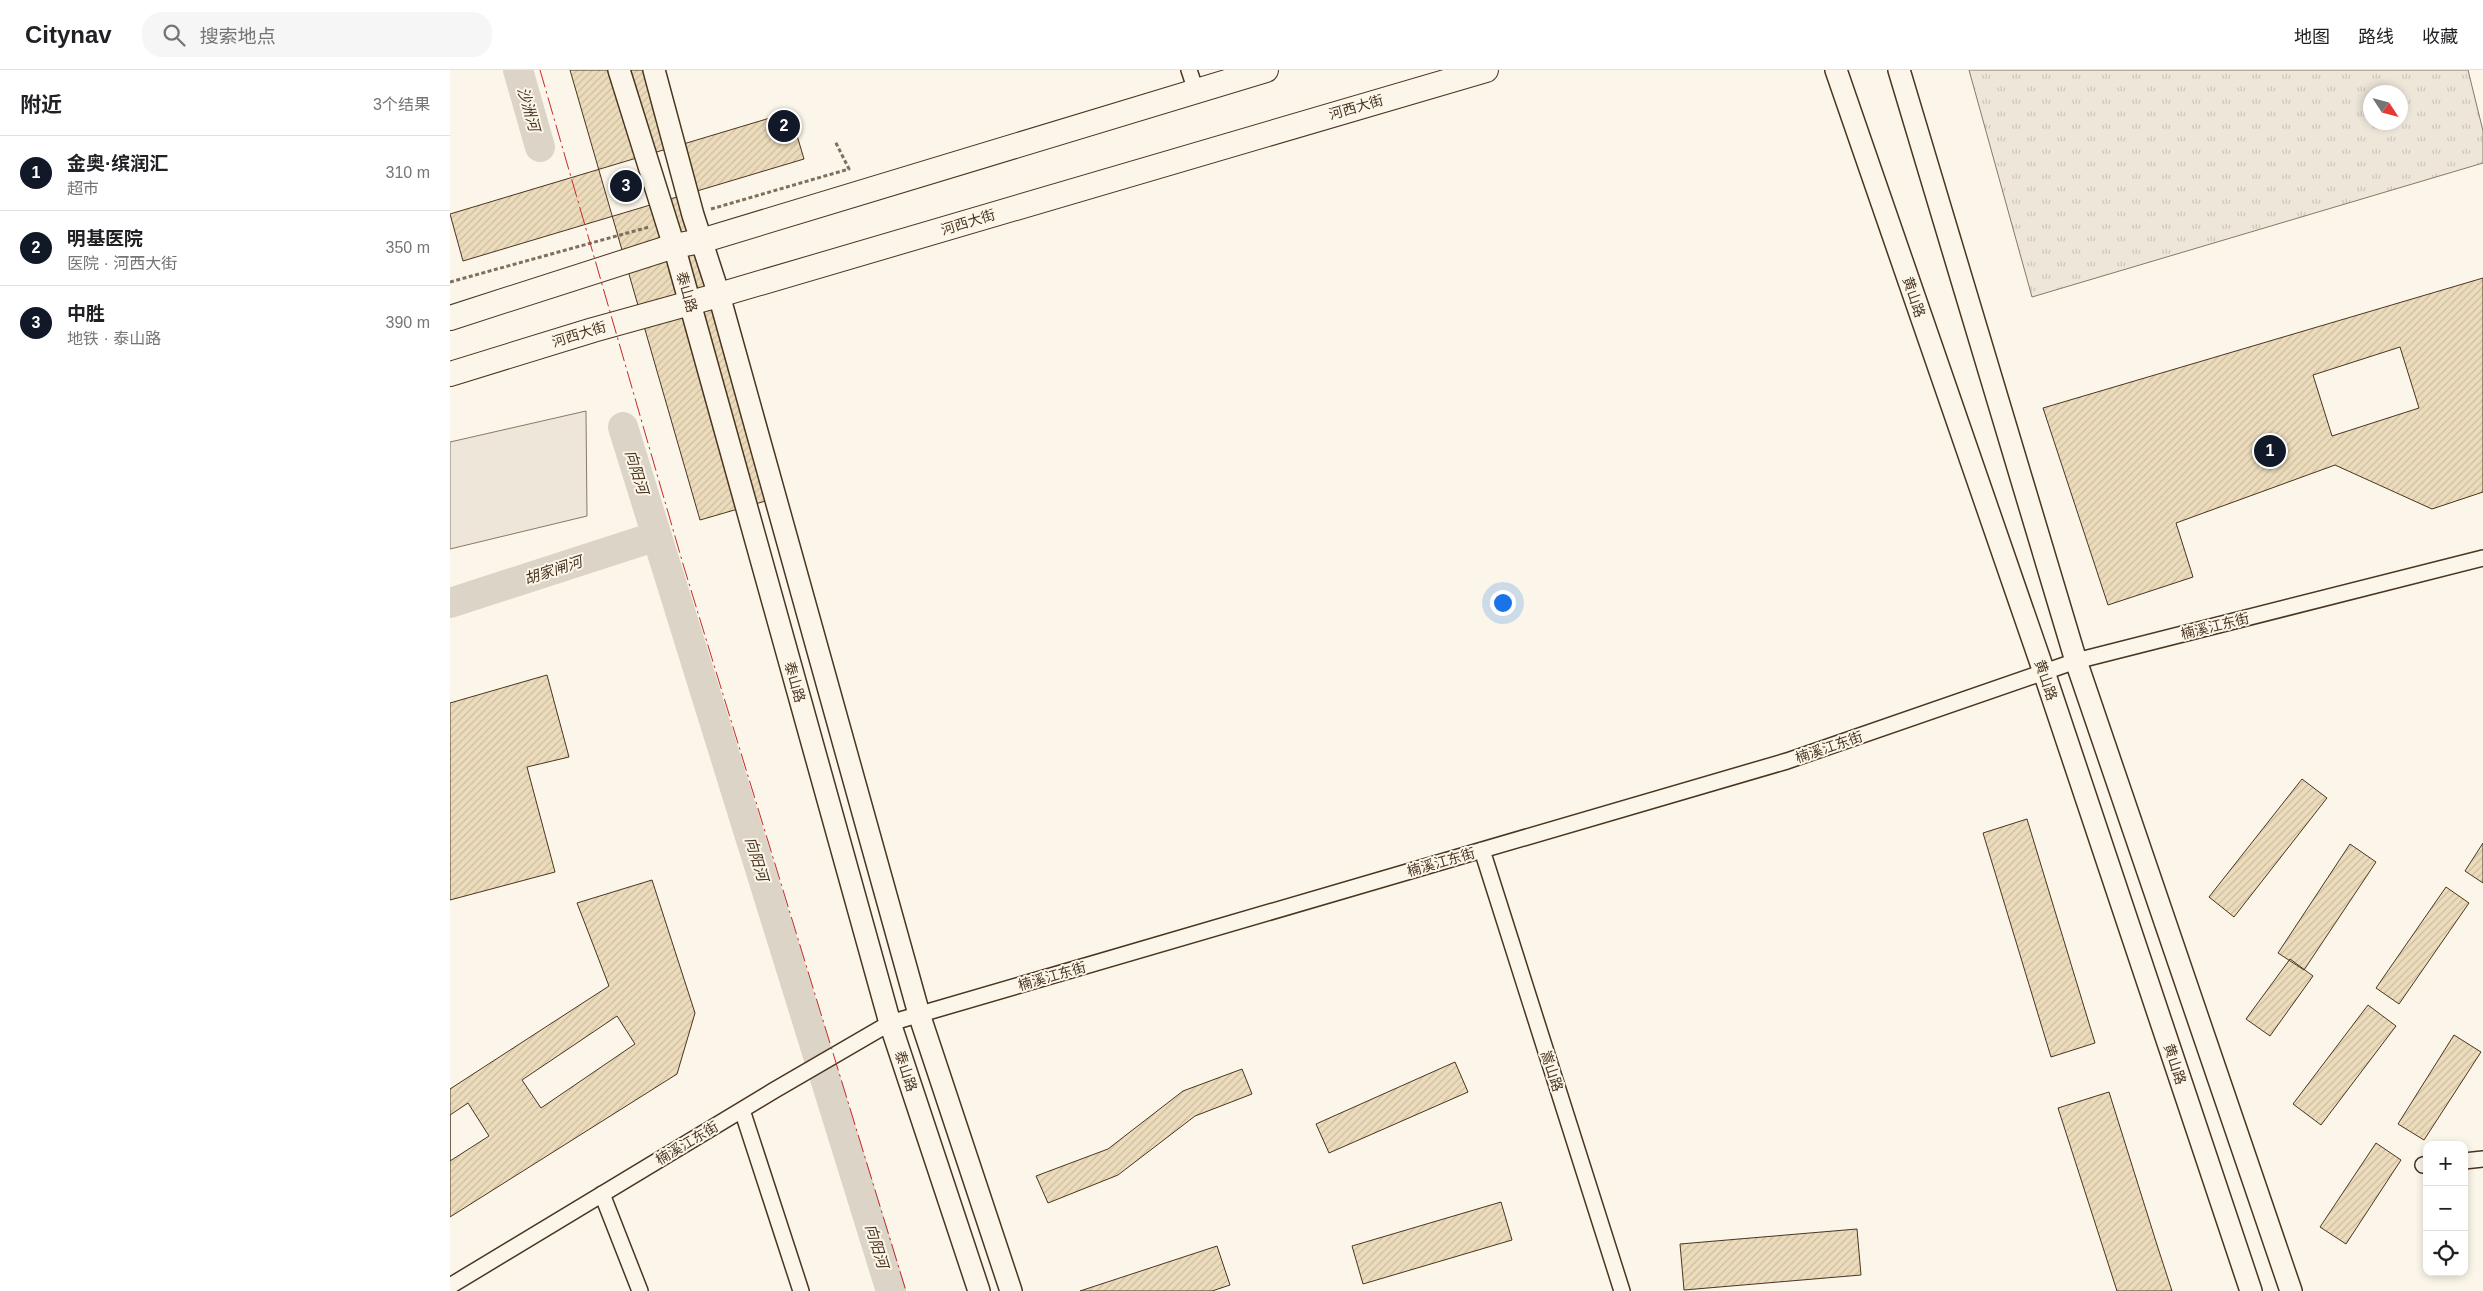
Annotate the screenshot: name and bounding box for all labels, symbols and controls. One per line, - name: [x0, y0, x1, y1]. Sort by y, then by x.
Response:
- search box: [142, 12, 492, 57]
- text: Citynav: [25, 21, 112, 48]
- icon: search: [160, 21, 188, 49]
- text: 搜索地点: [200, 26, 276, 47]
- text: 地图: [2294, 27, 2330, 47]
- text: 路线: [2358, 27, 2394, 47]
- text: 收藏: [2422, 27, 2458, 47]
- water label: 沙洲河: [515, 85, 544, 136]
- north arrow: [2363, 85, 2408, 130]
- street label: 河西大街: [1327, 92, 1385, 122]
- text: 附近: [20, 93, 62, 116]
- text: 3个结果: [373, 96, 430, 113]
- pin: 2: [768, 107, 800, 145]
- text: 金奥·缤润汇: [67, 153, 168, 174]
- text: 1: [32, 164, 40, 181]
- text: 310 m: [386, 164, 430, 181]
- pin: 3: [610, 167, 642, 205]
- text: 超市: [67, 180, 99, 197]
- street label: 河西大街: [939, 206, 997, 238]
- text: 明基医院: [67, 228, 143, 249]
- text: 2: [32, 239, 40, 256]
- text: 350 m: [386, 239, 430, 256]
- text: 医院 · 河西大街: [67, 255, 177, 272]
- street label: 泰山路: [674, 270, 700, 314]
- street label: 黄山路: [1900, 275, 1928, 319]
- text: 中胜: [67, 303, 105, 324]
- text: 3: [32, 314, 40, 331]
- text: 390 m: [386, 314, 430, 331]
- street label: 河西大街: [550, 318, 608, 350]
- text: 地铁 · 泰山路: [67, 330, 161, 347]
- pin: 1: [2254, 432, 2286, 470]
- water label: 向阳河: [622, 448, 653, 499]
- water label: 胡家闸河: [522, 552, 587, 587]
- your location: [1490, 590, 1516, 616]
- street label: 楠溪江东街: [2179, 610, 2251, 642]
- street label: 黄山路: [2032, 658, 2060, 702]
- street label: 泰山路: [782, 660, 808, 704]
- street label: 楠溪江东街: [1793, 728, 1865, 766]
- water label: 向阳河: [742, 835, 773, 886]
- street label: 楠溪江东街: [1405, 845, 1477, 879]
- street label: 楠溪江东街: [1016, 959, 1088, 993]
- street label: 黄山路: [2161, 1042, 2189, 1086]
- street label: 泰山路: [892, 1049, 920, 1093]
- street label: 嵩山路: [1538, 1049, 1566, 1093]
- street label: 楠溪江东街: [653, 1118, 721, 1168]
- map controls: [2423, 1141, 2468, 1276]
- button: +: [2423, 1141, 2468, 1186]
- button: −: [2423, 1186, 2468, 1231]
- water label: 向阳河: [862, 1222, 893, 1273]
- button: locate: [2423, 1231, 2468, 1276]

